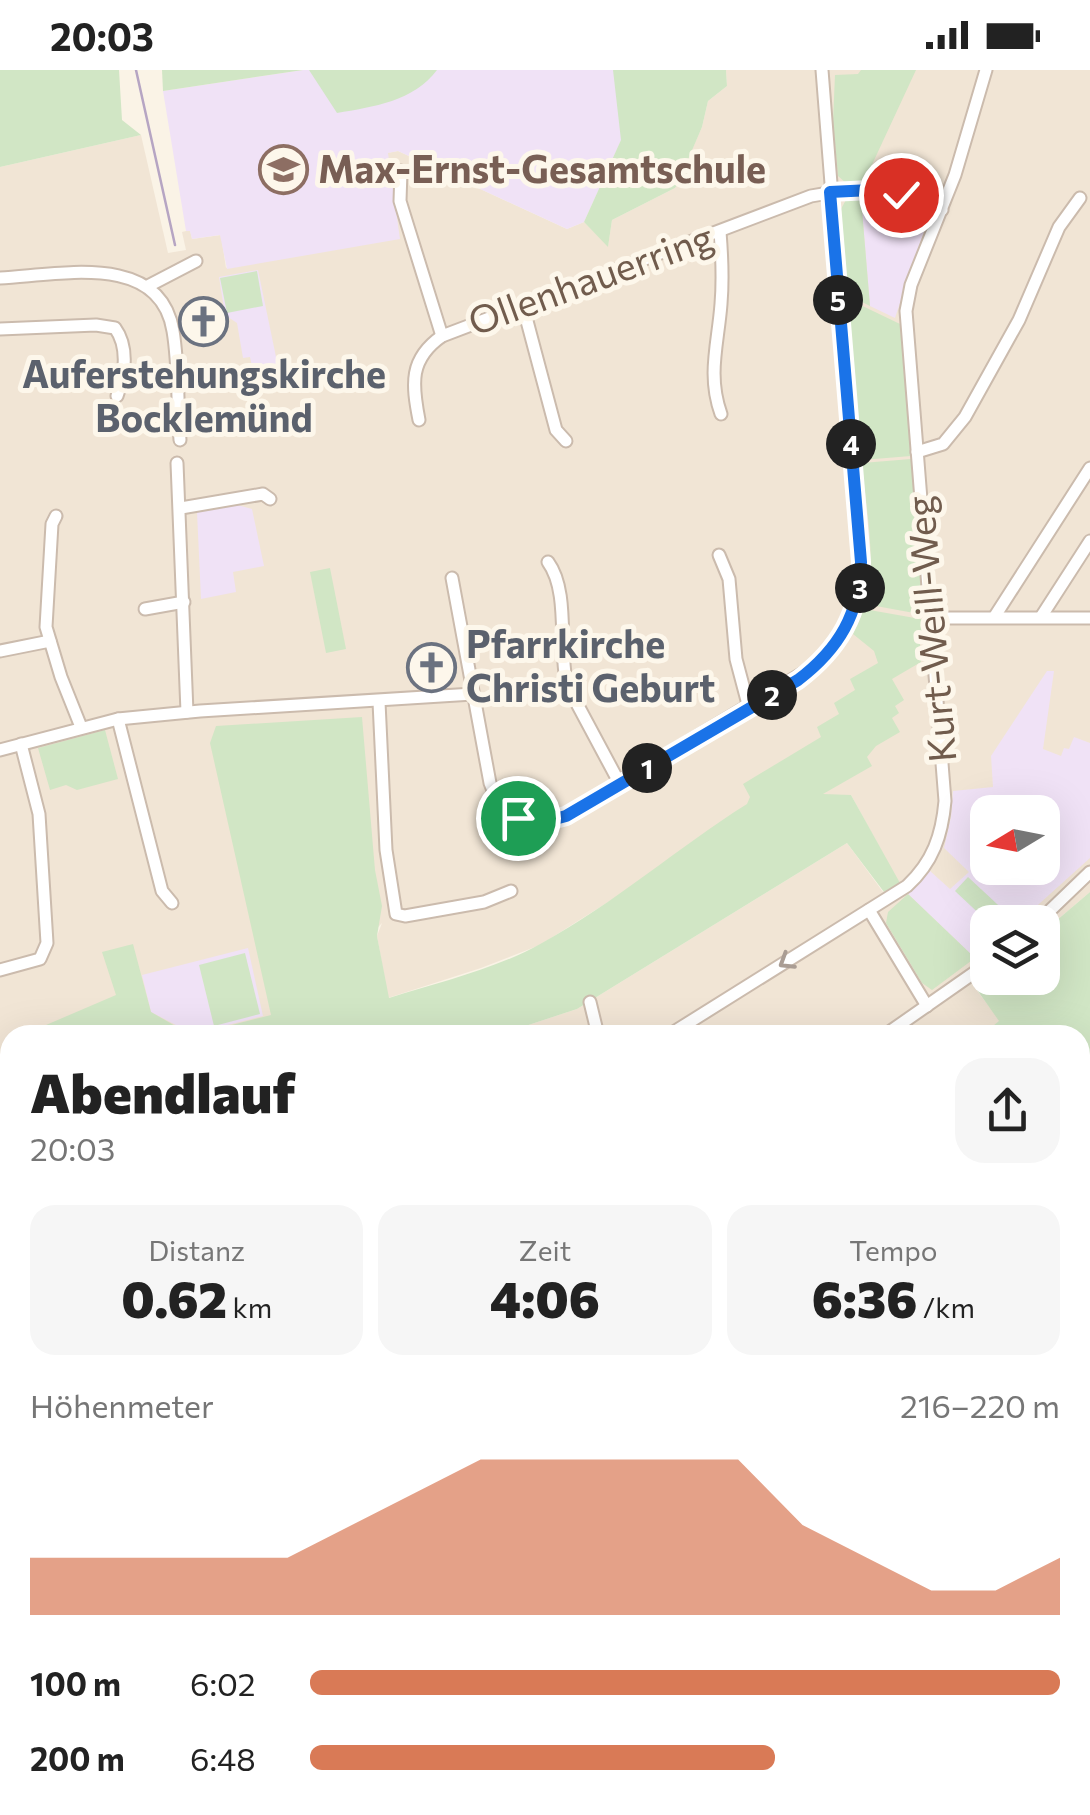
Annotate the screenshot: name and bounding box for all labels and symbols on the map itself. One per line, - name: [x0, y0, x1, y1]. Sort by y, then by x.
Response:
- school or university icon: Max-Ernst-Gesamtschule: [257, 144, 309, 196]
- place label: Max-Ernst-Gesamtschule: [318, 144, 766, 191]
- pin: [859, 153, 944, 238]
- street label: Ollenhauerring: [461, 212, 719, 344]
- pin: 5: [813, 275, 863, 325]
- church icon: Auferstehungskirche Bocklemünd: [178, 295, 230, 347]
- place label: Auferstehungskirche Bocklemünd: [22, 349, 386, 440]
- pin: 4: [826, 419, 876, 469]
- street label: Kurt-Weill-Weg: [894, 494, 965, 764]
- pin: 3: [835, 563, 885, 613]
- place label: Pfarrkirche Christi Geburt: [466, 619, 715, 710]
- church icon: Pfarrkirche Christi Geburt: [405, 641, 457, 693]
- pin: 2: [747, 670, 797, 720]
- pin: 1: [622, 743, 672, 793]
- pin: [476, 776, 561, 861]
- north arrow: [970, 795, 1060, 885]
- one-way arrow: [779, 950, 797, 969]

